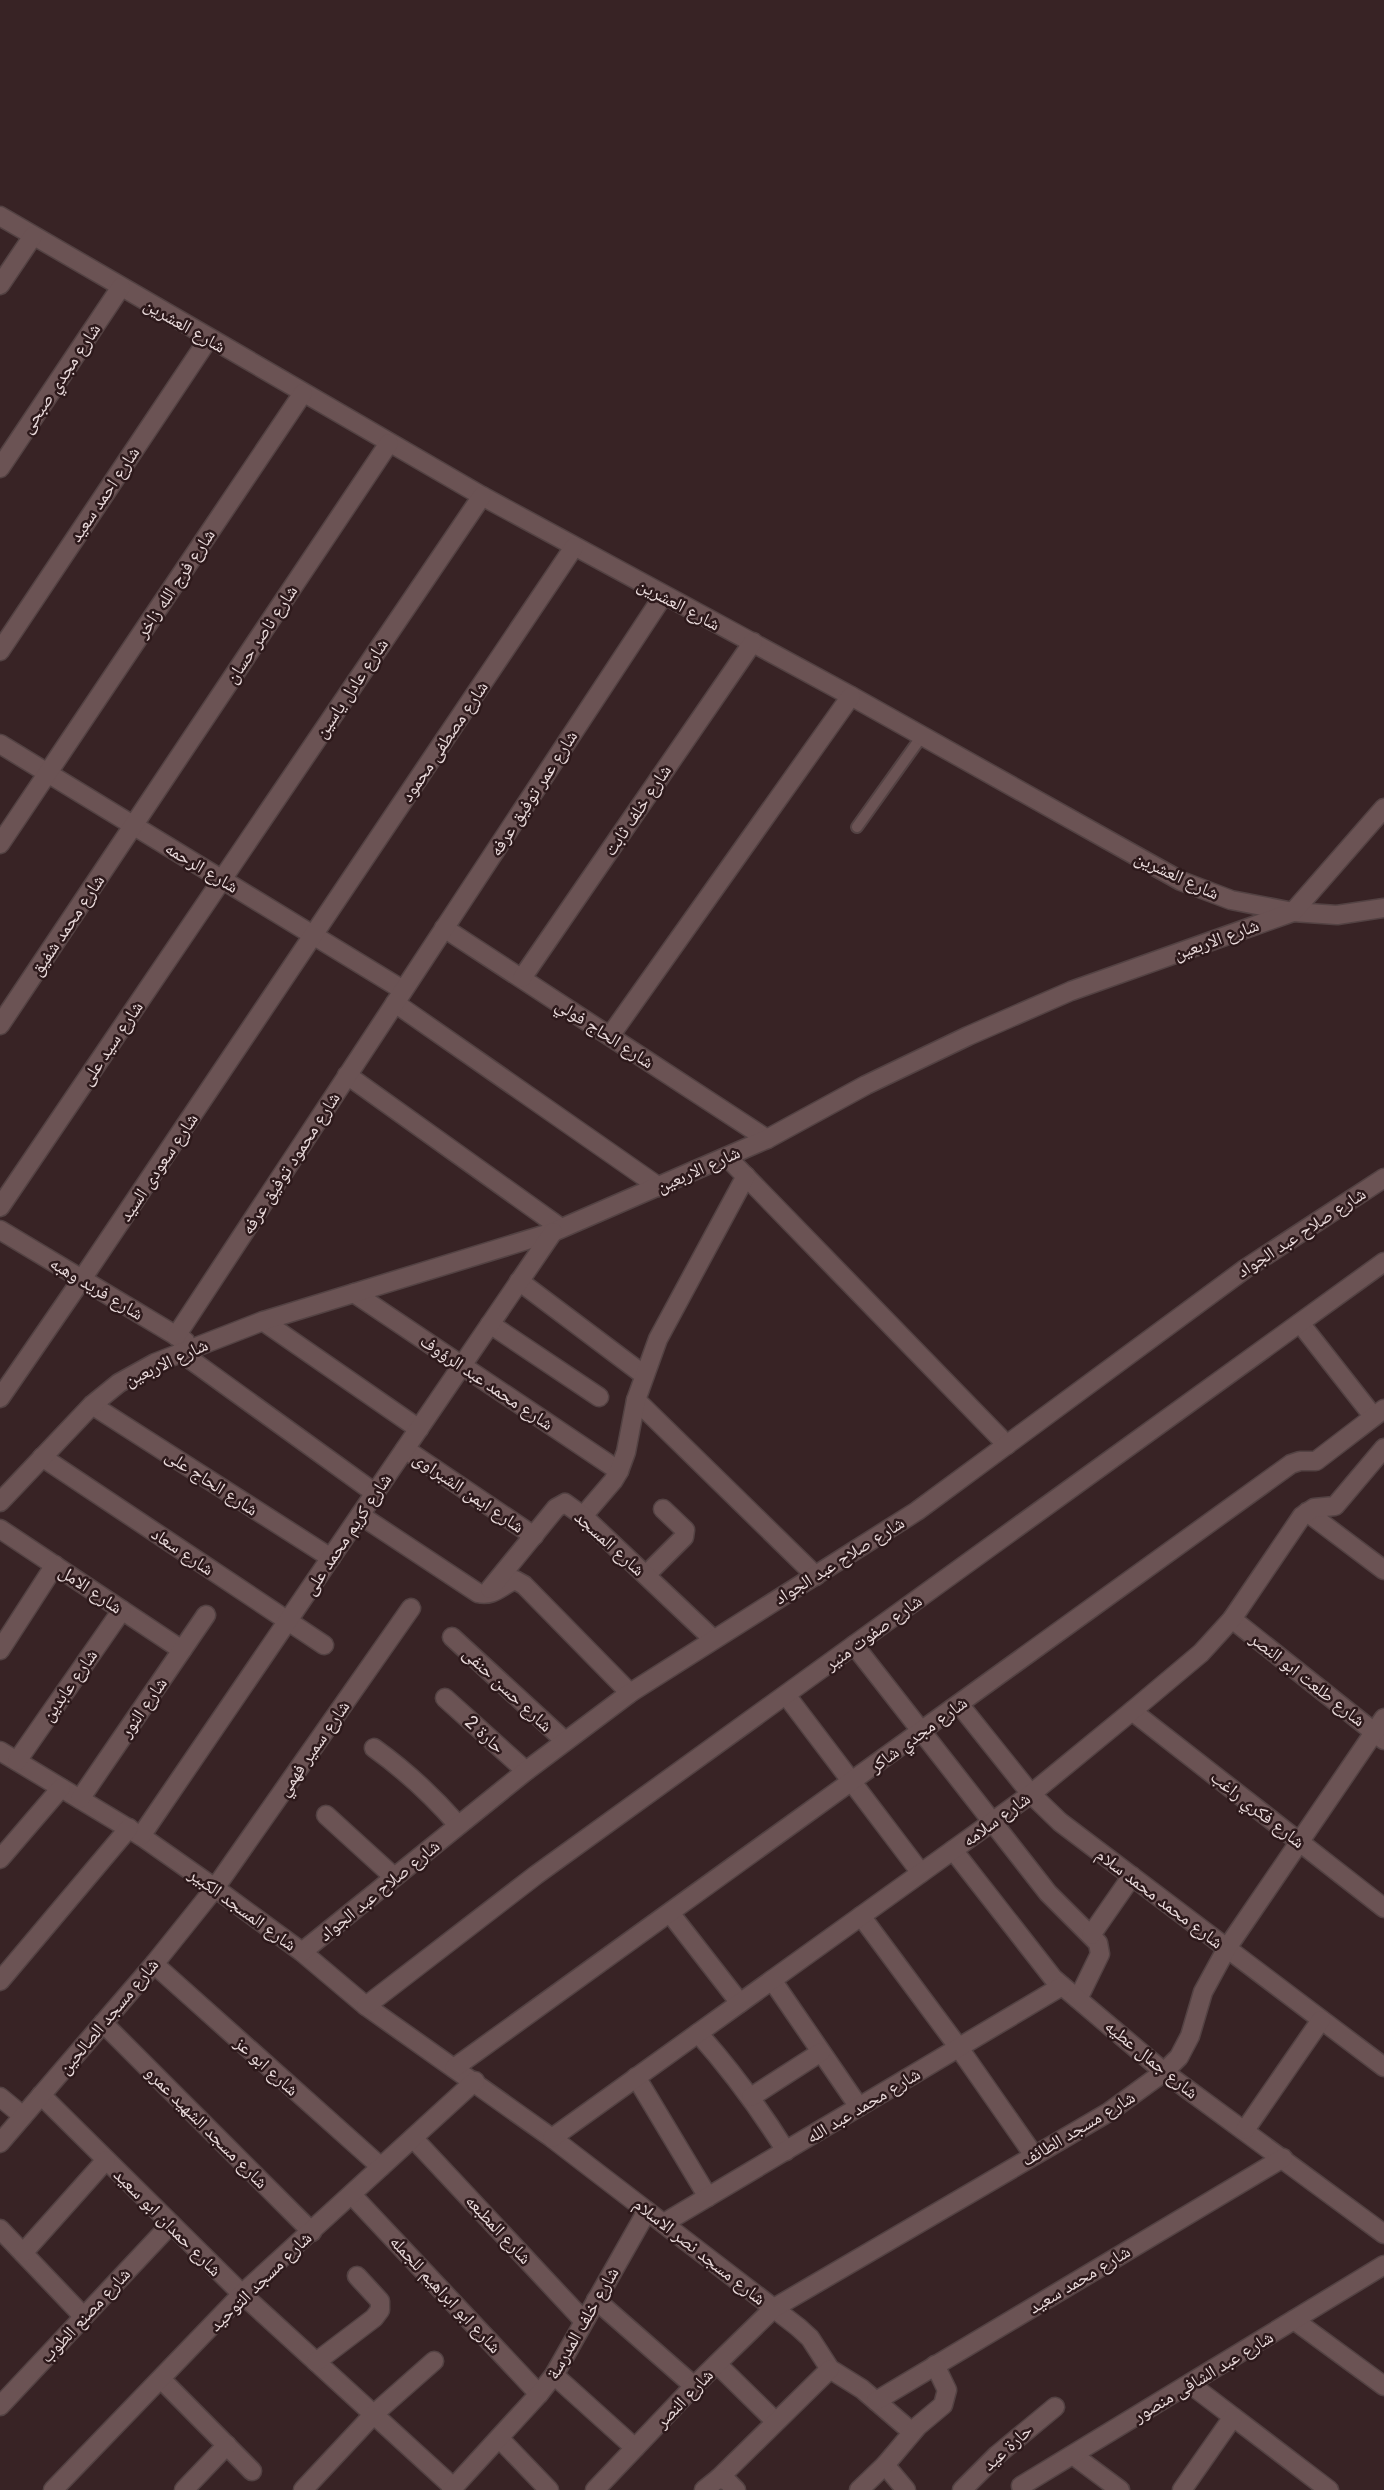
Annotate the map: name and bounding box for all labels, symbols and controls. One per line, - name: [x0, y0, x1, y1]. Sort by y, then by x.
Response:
- street label: شارع العشرين: [140, 293, 230, 358]
- street label: شارع مجدي صبحى: [16, 319, 108, 439]
- street label: شارع احمد سعيد: [64, 442, 144, 546]
- street label: شارع فرج الله زاخر: [130, 525, 221, 643]
- street label: شارع العشرين: [634, 573, 724, 635]
- street label: شارع ناصر حسان: [220, 581, 302, 688]
- street label: شارع عادل ياسين: [310, 634, 393, 742]
- street label: شارع مصطفى محمود: [396, 677, 493, 806]
- street label: شارع عمر توفيق عرفه: [485, 726, 582, 860]
- street label: شارع خلف ثابت: [599, 760, 676, 860]
- street label: شارع الرحمه: [161, 837, 242, 898]
- street label: شارع العشرين: [1131, 846, 1223, 905]
- street label: شارع محمد شفيق: [25, 870, 109, 980]
- street label: شارع الاربعين: [1170, 914, 1262, 965]
- street label: شارع الحاج فولي: [550, 994, 658, 1076]
- street label: شارع سيد على: [75, 997, 148, 1090]
- street label: شارع محمود توفيق عرفه: [236, 1088, 345, 1239]
- street label: شارع سعودى السيد: [114, 1109, 203, 1226]
- street label: شارع الاربعين: [653, 1141, 743, 1198]
- street label: شارع صلاح عبد الجواد: [1233, 1183, 1370, 1283]
- street label: شارع فريد وهبه: [46, 1252, 147, 1325]
- street label: شارع محمد عبد الرؤوف: [416, 1330, 558, 1435]
- street label: شارع الاربعين: [121, 1334, 211, 1391]
- street label: شارع الحاج على: [161, 1444, 262, 1521]
- street label: شارع ايمن الشبراوى: [409, 1447, 528, 1538]
- street label: شارع كريم محمد على: [299, 1469, 397, 1600]
- street label: شارع المسجد: [570, 1506, 649, 1581]
- street label: شارع صلاح عبد الجواد: [770, 1512, 909, 1610]
- street label: شارع سعاد: [147, 1523, 218, 1580]
- street label: شارع الامل: [55, 1560, 127, 1619]
- street label: شارع صفوت منير: [820, 1590, 926, 1676]
- street label: شارع طلعت ابو النصر: [1245, 1627, 1370, 1731]
- street label: شارع حسن حنفى: [458, 1642, 557, 1736]
- street label: شارع عابدين: [37, 1645, 102, 1726]
- street label: شارع النور: [114, 1673, 172, 1742]
- street label: شارع مجدي شاكر: [864, 1692, 974, 1781]
- street label: شارع سمير فهمي: [272, 1696, 357, 1802]
- street label: حارة 2: [461, 1711, 509, 1757]
- street label: شارع فكري راغب: [1204, 1766, 1309, 1856]
- street label: شارع سلامه: [958, 1787, 1034, 1851]
- street label: شارع صلاح عبد الجواد: [314, 1835, 445, 1947]
- street label: شارع محمد محمد سلام: [1091, 1843, 1228, 1954]
- street label: شارع المسجد الكبير: [184, 1862, 301, 1956]
- street label: شارع مسجد الصالحين: [54, 1954, 163, 2079]
- street label: شارع جمال عطيه: [1101, 2015, 1203, 2104]
- street label: شارع ابو عز: [229, 2031, 303, 2101]
- street label: شارع مسجد الشهيد عمرو: [141, 2062, 272, 2193]
- street label: شارع محمد عبد الله: [802, 2063, 924, 2148]
- street label: شارع مسجد الطائف: [1017, 2086, 1139, 2171]
- street label: شارع حمدان ابو سعيد: [109, 2164, 226, 2281]
- street label: شارع المطبعه: [461, 2190, 536, 2269]
- street label: شارع مسجد نصر الاسلام: [629, 2193, 770, 2311]
- street label: شارع مسجد التوحيد: [204, 2227, 316, 2336]
- street label: شارع ابو ابراهيم للجمله: [385, 2231, 506, 2359]
- street label: شارع محمد سعيد: [1024, 2240, 1134, 2318]
- street label: شارع مصنع الطوب: [36, 2263, 136, 2368]
- street label: شارع خلف المدرسة: [541, 2263, 623, 2383]
- street label: شارع عبد الشافى منصور: [1128, 2326, 1277, 2427]
- street label: شارع النصر: [650, 2364, 718, 2433]
- street label: حارة عيد: [978, 2419, 1036, 2475]

